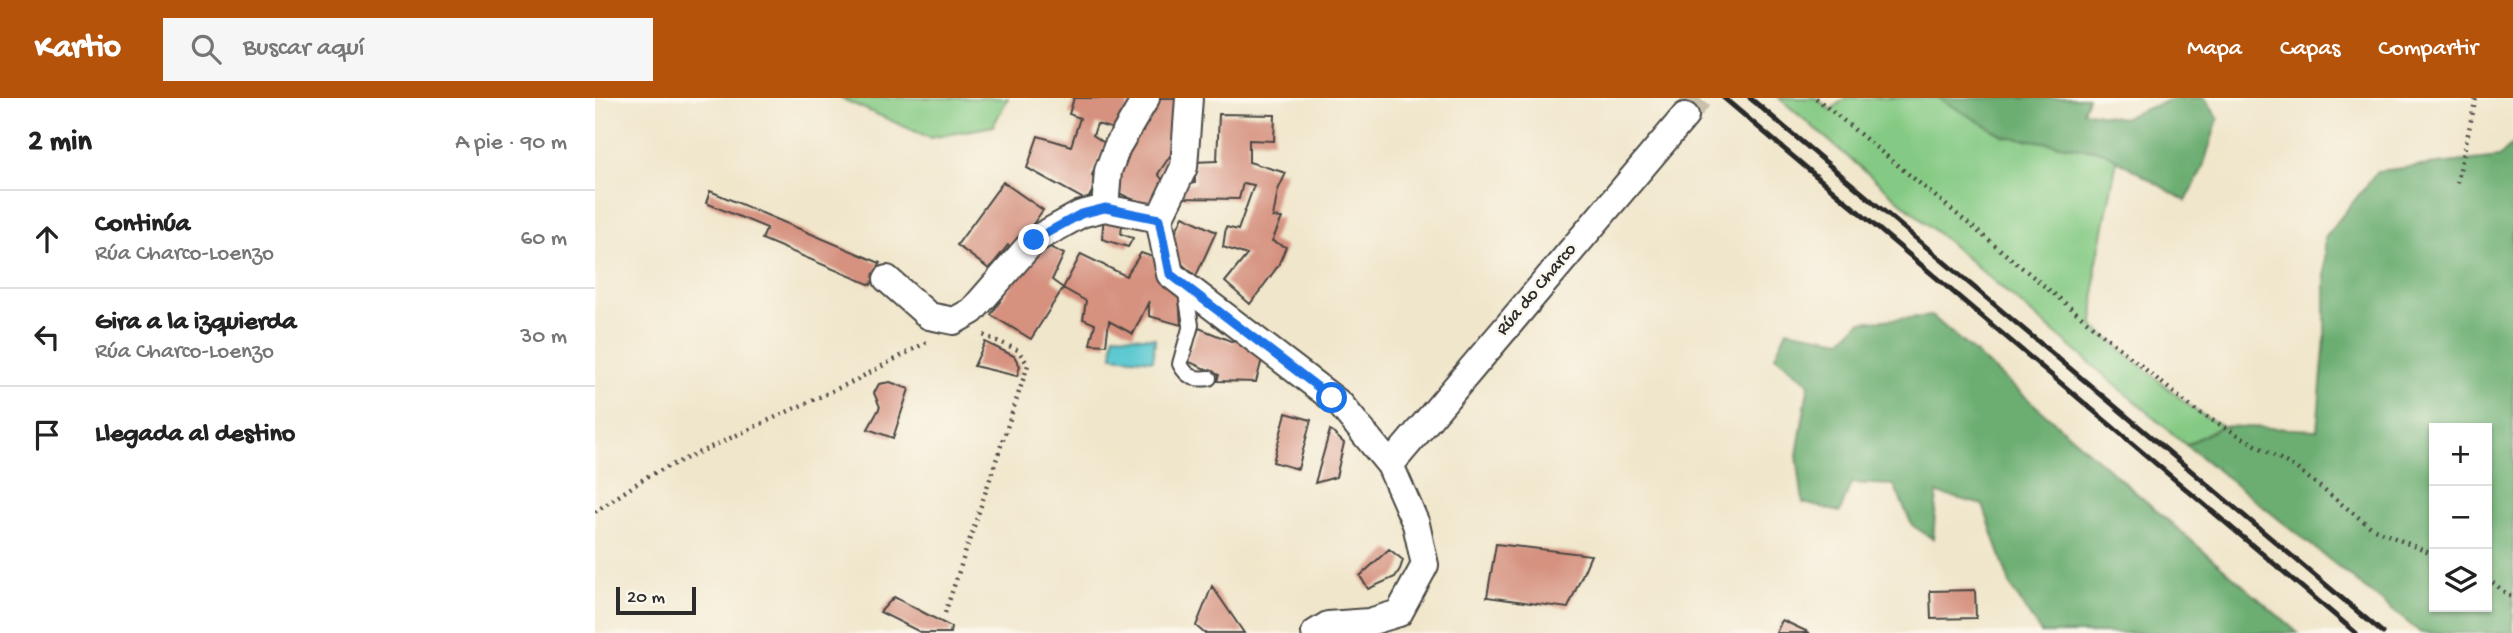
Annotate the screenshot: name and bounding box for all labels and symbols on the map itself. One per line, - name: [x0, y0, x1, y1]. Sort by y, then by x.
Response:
- route end: [1018, 224, 1049, 255]
- street label: Rúa do Charco: [1492, 239, 1582, 341]
- route start: [1316, 382, 1347, 413]
- scale bar: [616, 584, 697, 616]

